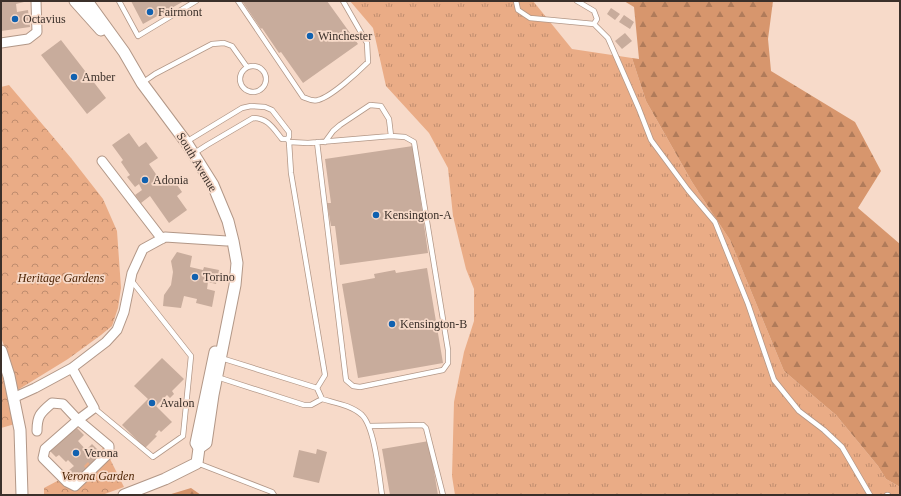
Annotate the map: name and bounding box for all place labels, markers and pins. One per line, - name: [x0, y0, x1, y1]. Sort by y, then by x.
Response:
- place label: Fairmont: [158, 5, 203, 19]
- marker: Fairmont: [145, 7, 155, 17]
- place label: Octavius: [23, 12, 66, 26]
- marker: Octavius: [10, 14, 20, 24]
- place label: Winchester: [318, 29, 372, 43]
- marker: Winchester: [305, 31, 315, 41]
- place label: Amber: [82, 70, 115, 84]
- marker: Amber: [69, 72, 79, 82]
- place label: Adonia: [153, 173, 189, 187]
- marker: Adonia: [140, 175, 150, 185]
- place label: Kensington-A: [384, 208, 452, 222]
- marker: Kensington-A: [371, 210, 381, 220]
- place label: Torino: [203, 270, 235, 284]
- marker: Torino: [190, 272, 200, 282]
- place label: Kensington-B: [400, 317, 467, 331]
- marker: Kensington-B: [387, 319, 397, 329]
- place label: Avalon: [160, 396, 194, 410]
- marker: Avalon: [147, 398, 157, 408]
- place label: Verona: [84, 446, 119, 460]
- marker: Verona: [71, 448, 81, 458]

